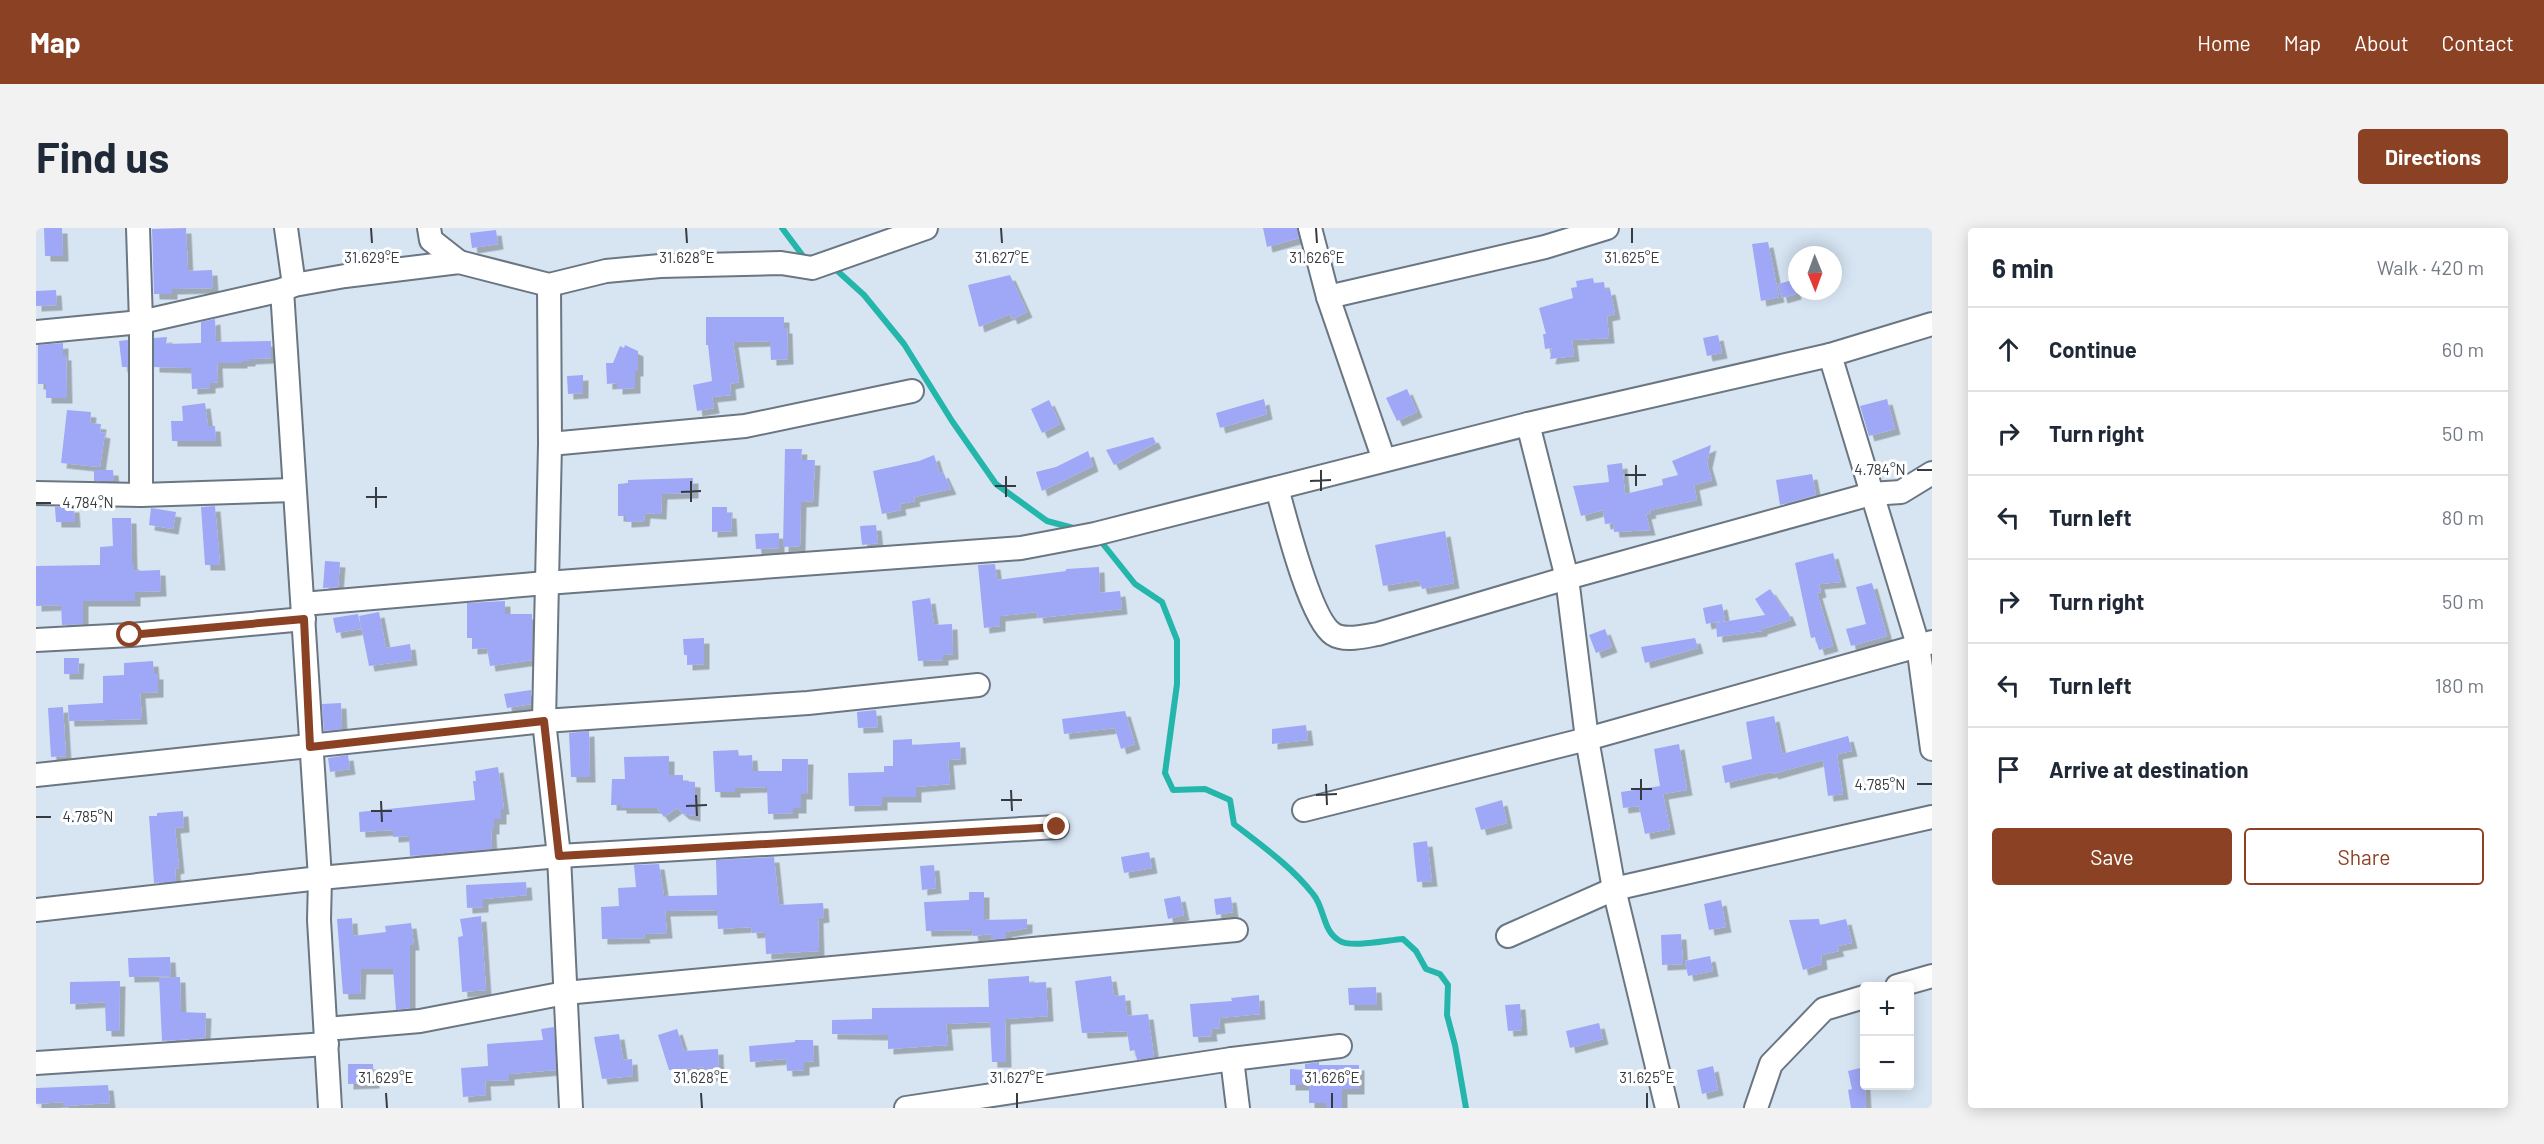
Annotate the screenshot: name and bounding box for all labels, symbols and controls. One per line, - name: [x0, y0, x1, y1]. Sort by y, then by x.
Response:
- text: Map: [30, 25, 81, 59]
- text: Home: [2197, 30, 2251, 55]
- text: Map: [2284, 30, 2321, 55]
- text: About: [2354, 30, 2409, 55]
- text: Contact: [2442, 30, 2514, 55]
- button: Directions: [2358, 129, 2508, 184]
- text: Find us: [36, 131, 169, 181]
- north arrow: [1788, 246, 1842, 300]
- text: 31.629°E: [344, 248, 400, 266]
- text: 31.628°E: [659, 248, 715, 266]
- text: 31.627°E: [975, 248, 1029, 266]
- text: 31.626°E: [1289, 248, 1345, 266]
- text: 31.625°E: [1604, 248, 1660, 266]
- text: 6 min: [1992, 252, 2054, 283]
- text: Walk · 420 m: [2377, 255, 2484, 279]
- icon: ahead: [1992, 333, 2025, 366]
- text: Continue: [2049, 336, 2137, 362]
- text: 60 m: [2442, 337, 2484, 361]
- icon: right: [1992, 417, 2025, 450]
- text: Turn right: [2049, 420, 2144, 446]
- text: 50 m: [2442, 421, 2484, 445]
- text: 4.784°N: [1854, 460, 1906, 478]
- text: 4.784°N: [62, 493, 114, 511]
- icon: left: [1992, 501, 2025, 534]
- text: Turn left: [2049, 504, 2132, 530]
- text: 80 m: [2442, 505, 2484, 529]
- icon: right: [1992, 585, 2025, 618]
- text: Turn right: [2049, 588, 2144, 614]
- text: 50 m: [2442, 589, 2484, 613]
- route start: [116, 621, 142, 647]
- icon: left: [1992, 669, 2025, 702]
- text: Turn left: [2049, 672, 2132, 698]
- text: 180 m: [2435, 673, 2484, 697]
- icon: arrive: [1992, 753, 2025, 786]
- text: Arrive at destination: [2049, 756, 2248, 782]
- text: 4.785°N: [1855, 775, 1905, 793]
- text: 4.785°N: [63, 807, 113, 825]
- route end: [1043, 813, 1069, 839]
- button: Save: [1992, 828, 2232, 885]
- button: Share: [2244, 828, 2484, 885]
- map controls: [1860, 982, 1914, 1090]
- button: +: [1860, 982, 1914, 1036]
- button: −: [1860, 1036, 1914, 1090]
- text: 31.629°E: [358, 1068, 414, 1086]
- text: 31.628°E: [673, 1068, 729, 1086]
- text: 31.627°E: [990, 1068, 1044, 1086]
- text: 31.626°E: [1304, 1068, 1360, 1086]
- text: 31.625°E: [1619, 1068, 1675, 1086]

